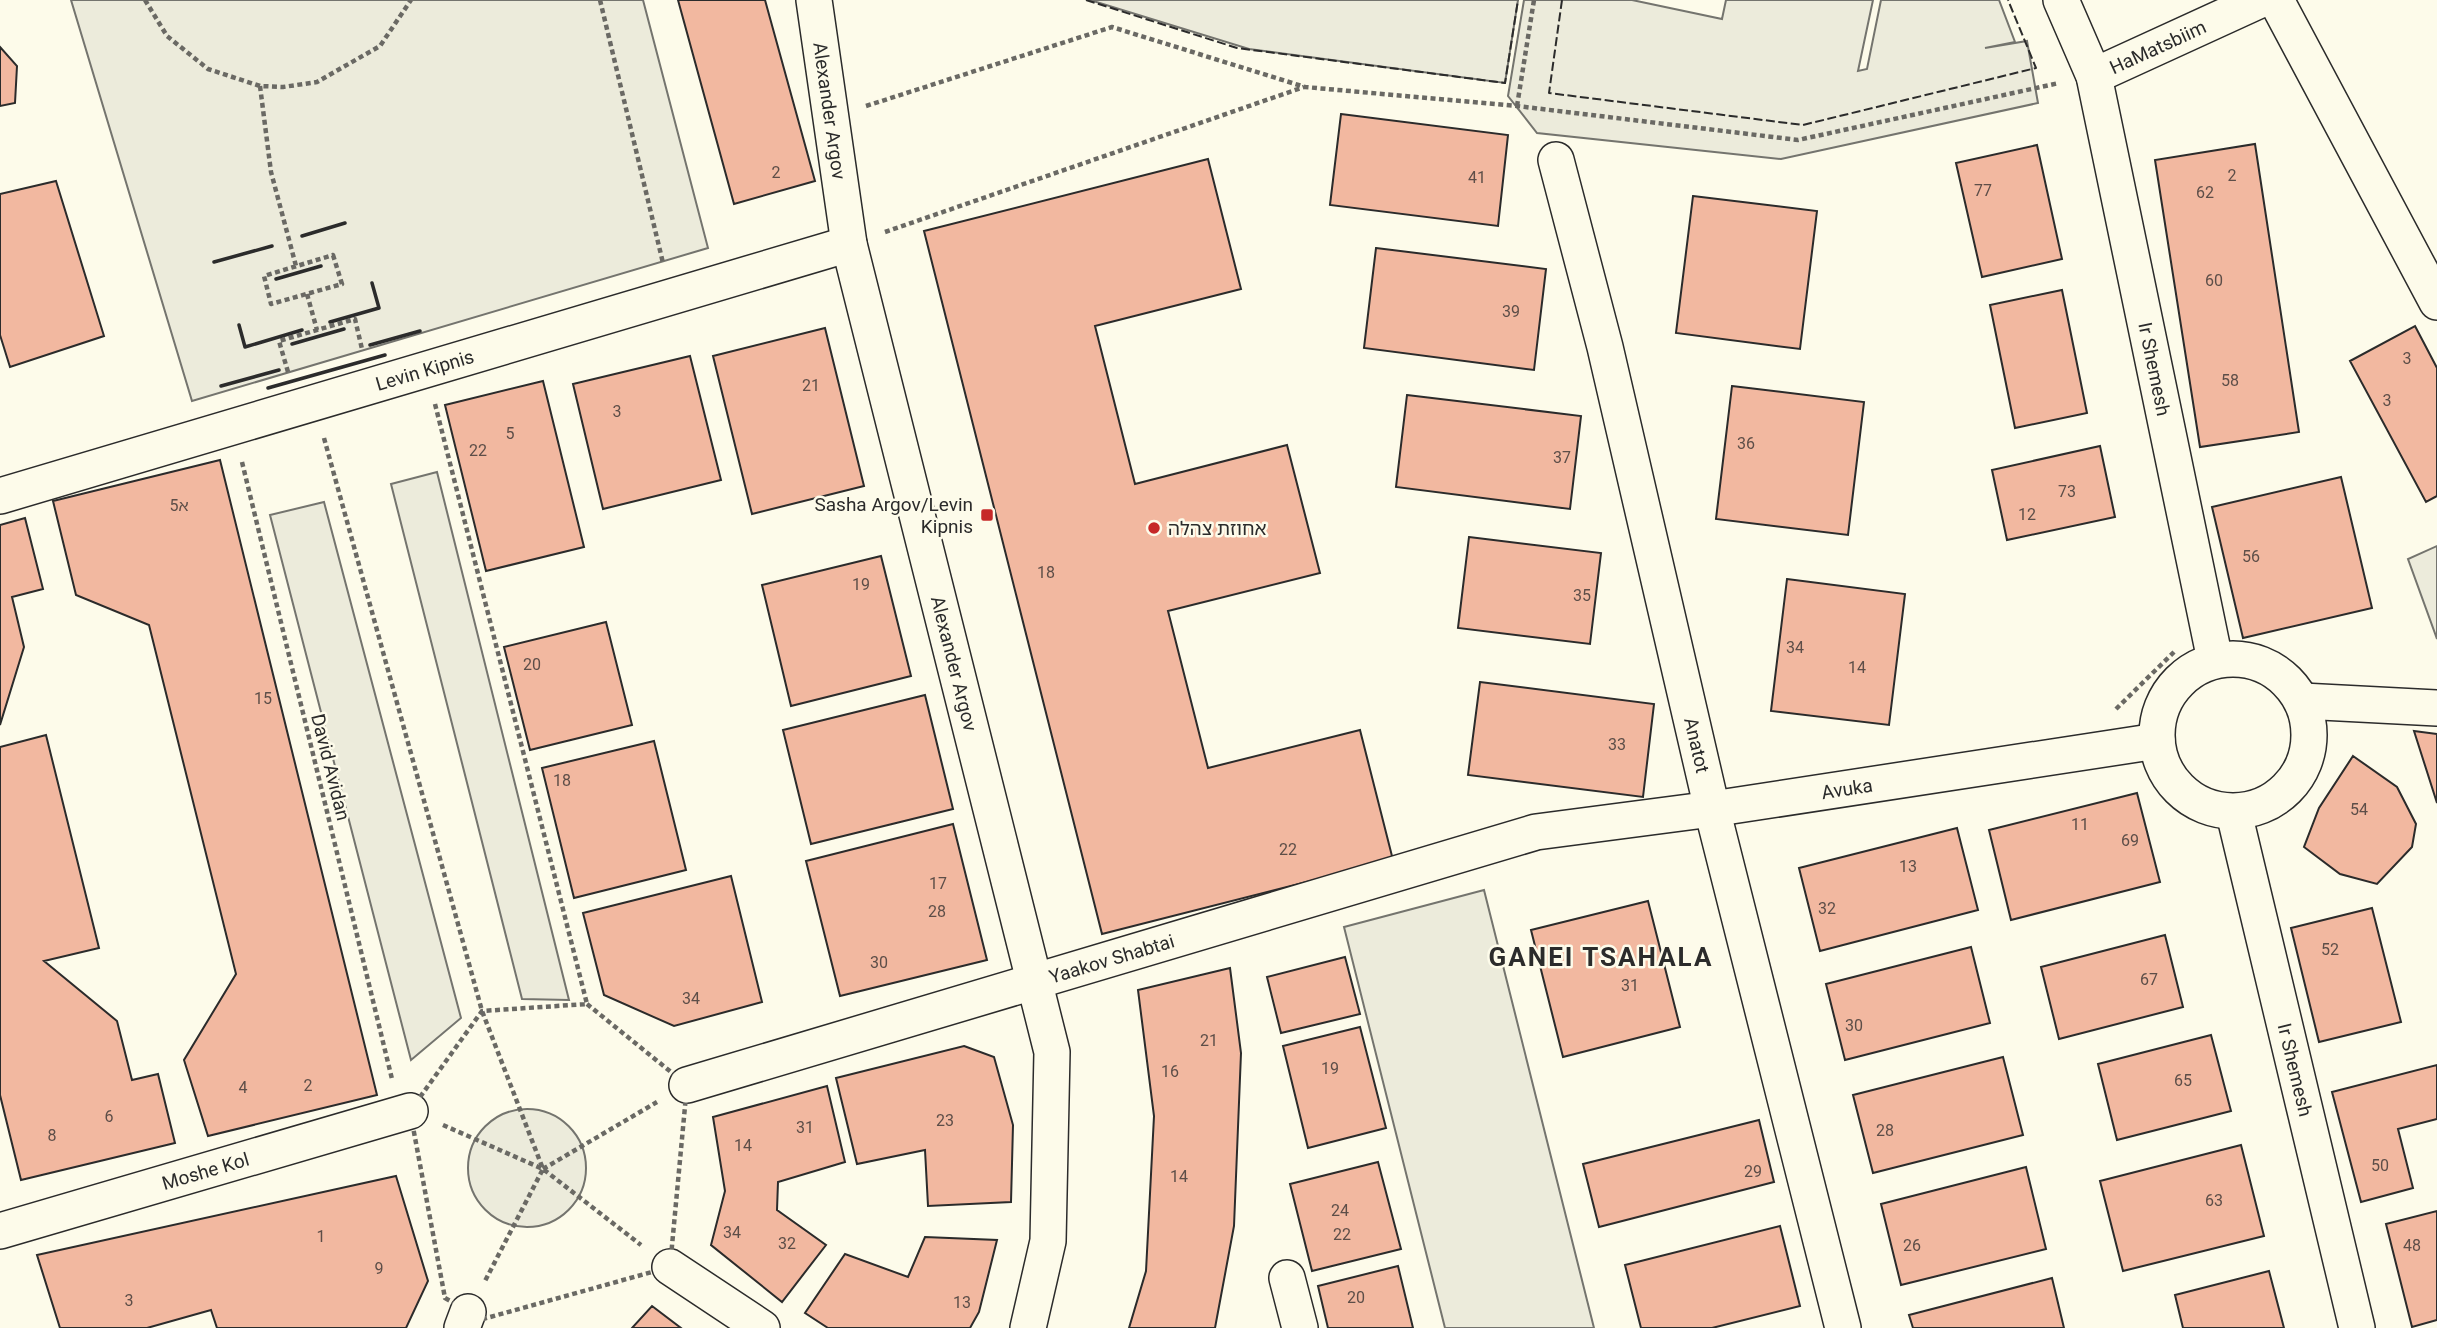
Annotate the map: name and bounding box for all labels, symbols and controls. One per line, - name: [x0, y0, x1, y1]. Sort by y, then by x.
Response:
- street label: HaMatsbiim: [2106, 15, 2210, 79]
- street label: Alexander Argov: [808, 41, 851, 181]
- house number: 2: [772, 163, 781, 182]
- house number: 2: [2228, 166, 2237, 185]
- house number: 41: [1468, 168, 1486, 187]
- house number: 77: [1974, 181, 1992, 200]
- house number: 62: [2196, 183, 2214, 202]
- house number: 60: [2205, 271, 2223, 290]
- house number: 39: [1502, 302, 1520, 321]
- street label: Ir Shemesh: [2133, 320, 2175, 418]
- street label: Levin Kipnis: [373, 345, 477, 396]
- house number: 3: [2403, 349, 2412, 368]
- house number: 58: [2221, 371, 2239, 390]
- house number: 21: [802, 376, 820, 395]
- house number: 3: [2383, 391, 2392, 410]
- house number: 3: [613, 402, 622, 421]
- house number: 5: [506, 424, 515, 443]
- house number: 36: [1737, 434, 1755, 453]
- house number: 22: [469, 441, 487, 460]
- house number: 37: [1553, 448, 1571, 467]
- house number: 73: [2058, 482, 2076, 501]
- place label: Sasha Argov/Levin Kipnis: [814, 493, 973, 538]
- house number: 5א: [169, 496, 189, 515]
- house number: 12: [2018, 505, 2036, 524]
- marker: Sasha Argov/Levin Kipnis: [979, 507, 995, 523]
- place label: אחוזת צהלה: [1168, 517, 1267, 540]
- marker: אחוזת צהלה: [1146, 520, 1162, 536]
- house number: 56: [2242, 547, 2260, 566]
- house number: 18: [1037, 563, 1055, 582]
- house number: 19: [852, 575, 870, 594]
- house number: 35: [1573, 586, 1591, 605]
- street label: Alexander Argov: [926, 594, 982, 734]
- house number: 34: [1786, 638, 1804, 657]
- house number: 20: [523, 655, 541, 674]
- house number: 14: [1848, 658, 1866, 677]
- house number: 15: [254, 689, 272, 708]
- street label: David Avidan: [306, 711, 355, 823]
- street label: Anatot: [1679, 715, 1714, 775]
- house number: 33: [1608, 735, 1626, 754]
- house number: 18: [553, 771, 571, 790]
- street label: Avuka: [1820, 774, 1874, 804]
- house number: 54: [2350, 800, 2368, 819]
- house number: 11: [2071, 815, 2089, 834]
- house number: 69: [2121, 831, 2139, 850]
- house number: 22: [1279, 840, 1297, 859]
- house number: 13: [1899, 857, 1917, 876]
- house number: 17: [929, 874, 947, 893]
- house number: 32: [1818, 899, 1836, 918]
- house number: 28: [928, 902, 946, 921]
- street label: Yaakov Shabtai: [1046, 929, 1177, 988]
- house number: 52: [2321, 940, 2339, 959]
- district label: GANEI TSAHALA: [1489, 942, 1713, 972]
- house number: 30: [870, 953, 888, 972]
- house number: 67: [2140, 970, 2158, 989]
- house number: 31: [1621, 976, 1639, 995]
- house number: 34: [682, 989, 700, 1008]
- house number: 30: [1845, 1016, 1863, 1035]
- street label: Ir Shemesh: [2273, 1021, 2317, 1119]
- house number: 21: [1200, 1031, 1218, 1050]
- house number: 19: [1321, 1059, 1339, 1078]
- house number: 16: [1161, 1062, 1179, 1081]
- house number: 65: [2174, 1071, 2192, 1090]
- house number: 2: [304, 1076, 313, 1095]
- house number: 4: [239, 1078, 248, 1097]
- house number: 6: [105, 1107, 114, 1126]
- house number: 23: [936, 1111, 954, 1130]
- house number: 31: [796, 1118, 814, 1137]
- house number: 28: [1876, 1121, 1894, 1140]
- house number: 8: [48, 1126, 57, 1145]
- house number: 14: [734, 1136, 752, 1155]
- street label: Moshe Kol: [159, 1148, 252, 1195]
- house number: 50: [2371, 1156, 2389, 1175]
- house number: 29: [1744, 1162, 1762, 1181]
- house number: 14: [1170, 1167, 1188, 1186]
- house number: 63: [2205, 1191, 2223, 1210]
- house number: 24: [1331, 1201, 1349, 1220]
- house number: 34: [723, 1223, 741, 1242]
- house number: 22: [1333, 1225, 1351, 1244]
- house number: 1: [317, 1227, 326, 1246]
- house number: 32: [778, 1234, 796, 1253]
- house number: 26: [1903, 1236, 1921, 1255]
- house number: 48: [2403, 1236, 2421, 1255]
- house number: 9: [375, 1259, 384, 1278]
- house number: 20: [1347, 1288, 1365, 1307]
- house number: 3: [125, 1291, 134, 1310]
- house number: 13: [953, 1293, 971, 1312]

